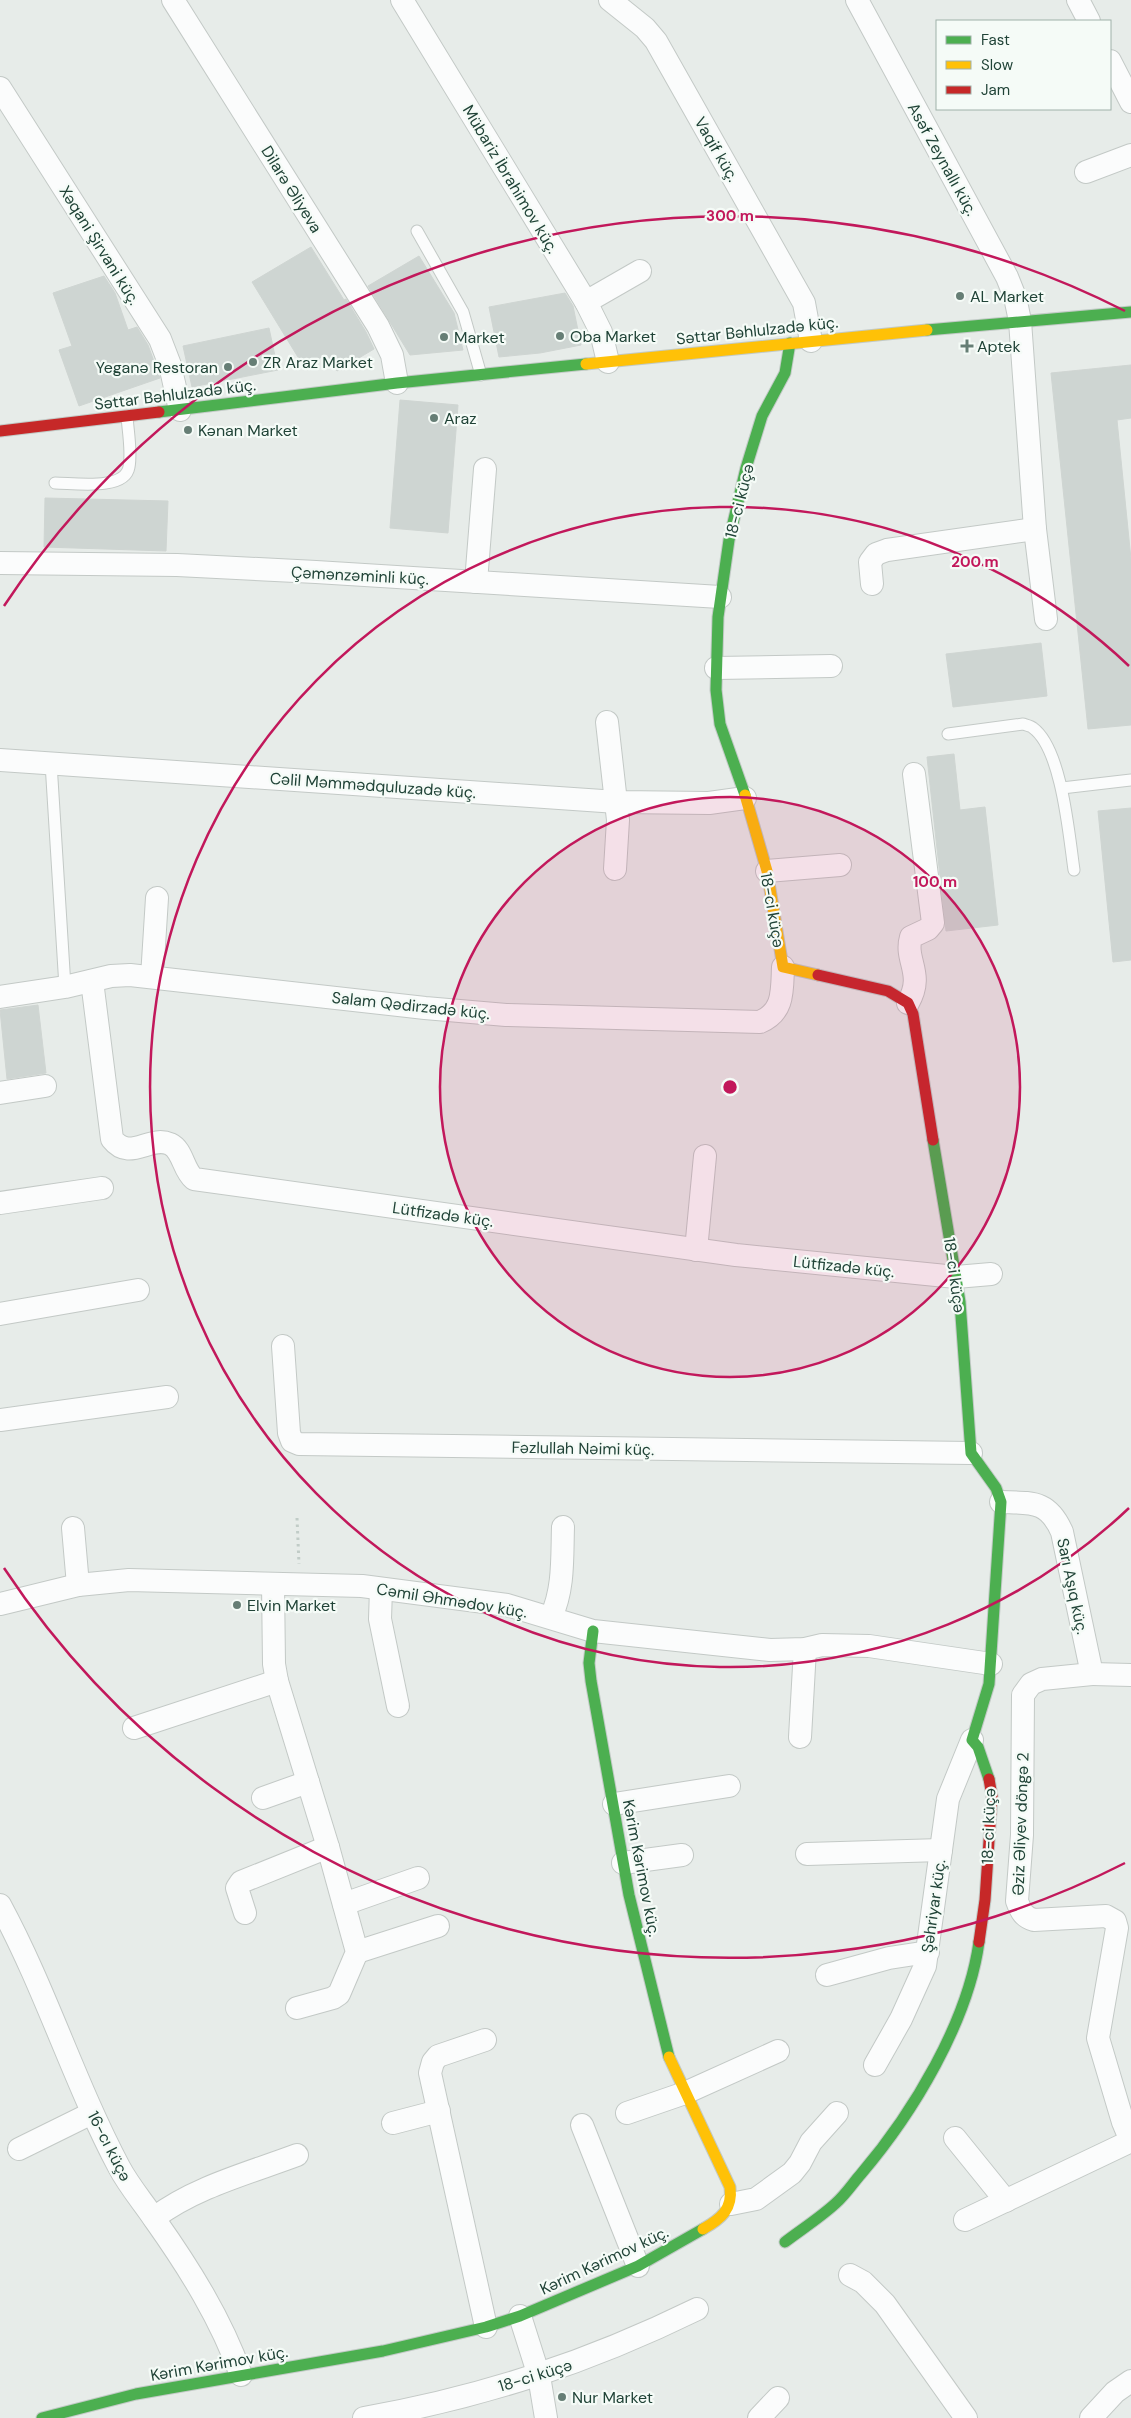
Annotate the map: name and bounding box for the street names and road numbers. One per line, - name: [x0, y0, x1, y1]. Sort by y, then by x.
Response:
- street label: Asəf Zeynallı küç.: [903, 99, 982, 220]
- street label: Mübariz İbrahimov küç.: [458, 101, 563, 257]
- street label: Vaqif küç.: [690, 113, 744, 186]
- street label: Dilarə Əliyeva: [256, 142, 327, 237]
- street label: Xəqani Şirvani küç.: [54, 182, 145, 309]
- street label: Səttar Bəhlulzadə küç.: [675, 312, 839, 349]
- street label: Səttar Bəhlulzadə küç.: [93, 374, 257, 415]
- street label: 18-ci küçə: [720, 462, 759, 541]
- street label: Çəmənzəminli küç.: [291, 561, 429, 590]
- street label: Cəlil Məmmədquluzadə küç.: [269, 768, 477, 803]
- street label: 18-ci küçə: [756, 871, 789, 949]
- street label: Salam Qədirzadə küç.: [331, 987, 491, 1024]
- street label: Lütfizadə küç.: [391, 1197, 495, 1232]
- street label: 18-ci küçə: [939, 1236, 970, 1314]
- street label: Lütfizadə küç.: [792, 1251, 896, 1282]
- street label: Fəzlullah Nəimi küç.: [512, 1437, 654, 1460]
- street label: Sarı Aşıq küç.: [1052, 1536, 1093, 1636]
- street label: Cəmil Əhmədov küç.: [375, 1578, 529, 1623]
- street label: Əziz Əliyev döngə 2: [1008, 1752, 1033, 1896]
- street label: 18-ci küçə: [977, 1788, 1000, 1864]
- street label: Kərim Kərimov küç.: [618, 1798, 665, 1939]
- street label: Şəhriyar küç.: [917, 1858, 950, 1954]
- street label: 16-cı küçə: [83, 2108, 136, 2185]
- street label: Kərim Kərimov küç.: [537, 2221, 672, 2299]
- street label: Kərim Kərimov küç.: [149, 2341, 290, 2386]
- street label: 18-ci küçə: [496, 2354, 575, 2397]

